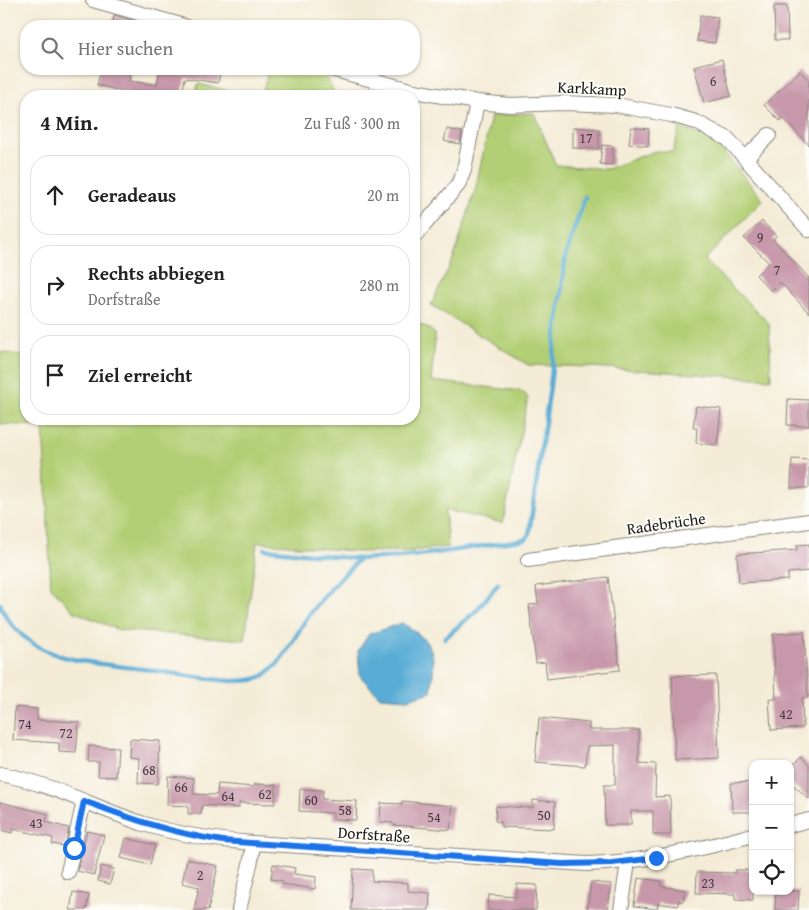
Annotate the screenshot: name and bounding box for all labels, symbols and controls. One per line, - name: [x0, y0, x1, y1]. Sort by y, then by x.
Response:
- search box: [20, 20, 420, 75]
- icon: search: [38, 34, 66, 62]
- text: Hier suchen: [78, 34, 173, 62]
- house number: 6: [710, 71, 717, 91]
- street label: Karkkamp: [557, 74, 628, 102]
- text: 4 Min.: [40, 107, 98, 138]
- text: Zu Fuß · 300 m: [304, 111, 400, 135]
- house number: 17: [579, 128, 593, 148]
- icon: ahead: [41, 181, 69, 209]
- text: Geradeaus: [88, 181, 176, 209]
- text: 20 m: [367, 183, 399, 207]
- house number: 9: [757, 227, 764, 247]
- text: Rechts abbiegen: [88, 259, 225, 287]
- house number: 7: [774, 260, 781, 280]
- icon: right: [41, 271, 69, 299]
- text: 280 m: [359, 273, 399, 297]
- text: Dorfstraße: [88, 287, 161, 311]
- icon: arrive: [41, 361, 69, 389]
- text: Ziel erreicht: [88, 361, 192, 389]
- street label: Radebrüche: [625, 506, 707, 540]
- house number: 42: [779, 704, 793, 724]
- house number: 74: [18, 714, 32, 734]
- house number: 72: [59, 723, 73, 743]
- house number: 68: [142, 760, 156, 780]
- map controls: [749, 760, 794, 895]
- button: +: [749, 760, 794, 805]
- house number: 66: [174, 777, 188, 797]
- house number: 62: [258, 784, 272, 804]
- house number: 64: [221, 786, 235, 806]
- house number: 60: [304, 790, 318, 810]
- house number: 58: [338, 800, 352, 820]
- house number: 50: [537, 805, 551, 825]
- button: −: [749, 805, 794, 850]
- house number: 54: [427, 807, 441, 827]
- house number: 43: [29, 813, 43, 833]
- street label: Dorfstraße: [337, 820, 411, 848]
- route start: [63, 837, 86, 860]
- route end: [645, 847, 668, 870]
- button: locate: [749, 850, 794, 895]
- house number: 2: [197, 865, 203, 885]
- house number: 23: [701, 873, 715, 893]

